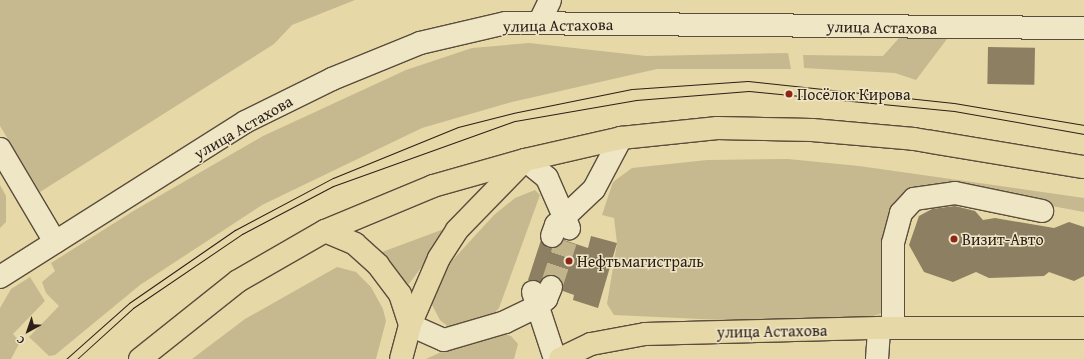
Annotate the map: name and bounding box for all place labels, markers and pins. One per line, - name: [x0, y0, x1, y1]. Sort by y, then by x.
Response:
- place label: Посёлок Кирова: [797, 84, 911, 104]
- marker: Посёлок Кирова: [784, 89, 794, 99]
- place label: Визит-Авто: [962, 229, 1044, 249]
- marker: Визит-Авто: [949, 234, 959, 244]
- place label: Нефтьмагистраль: [577, 251, 704, 271]
- marker: Нефтьмагистраль: [564, 256, 574, 266]

